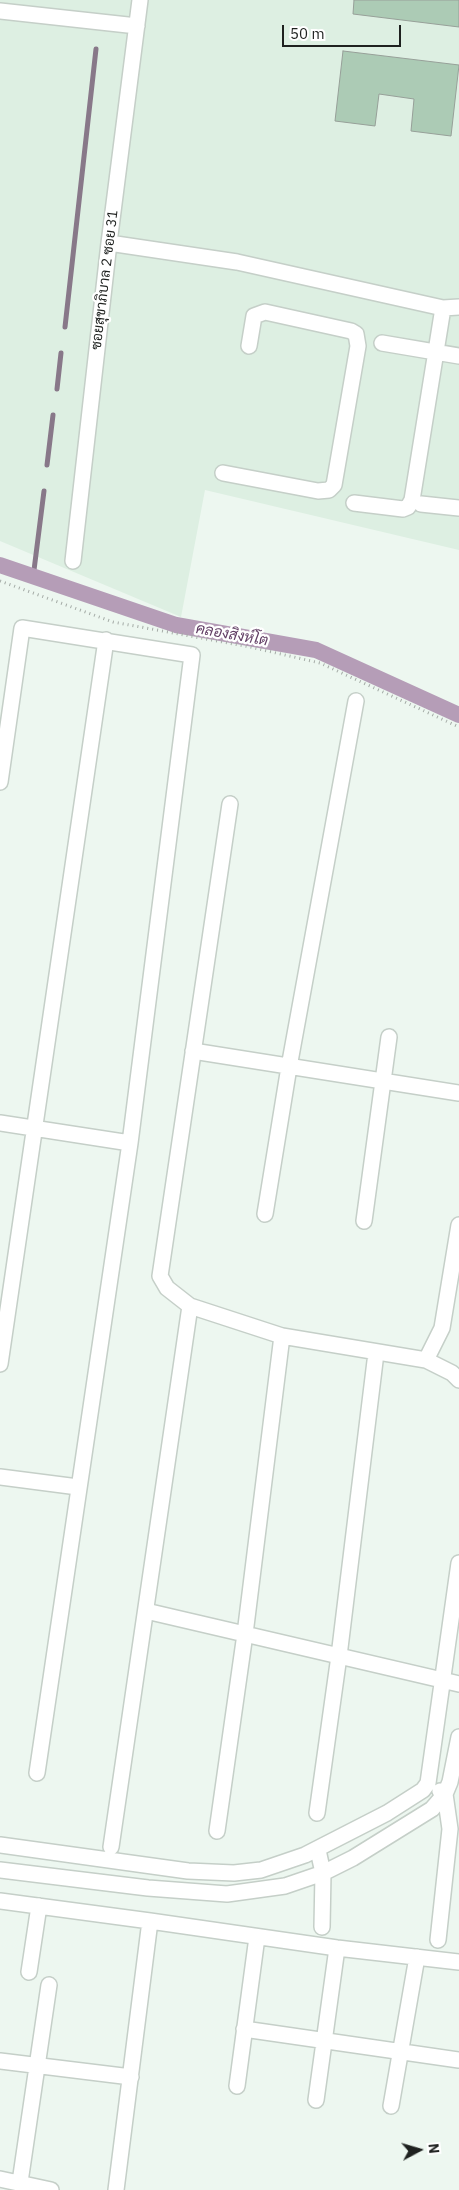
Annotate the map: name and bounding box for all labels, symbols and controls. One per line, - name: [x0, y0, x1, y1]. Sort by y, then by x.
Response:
- scale bar: [284, 15, 403, 47]
- text: 50 m: [290, 24, 325, 43]
- street label: ซอยสุขาภิบาล 2 ซอย 31: [88, 209, 122, 351]
- water label: คลองสิงห์โต: [194, 620, 270, 650]
- north arrow: [394, 2125, 444, 2175]
- text: N: [424, 2142, 443, 2154]

